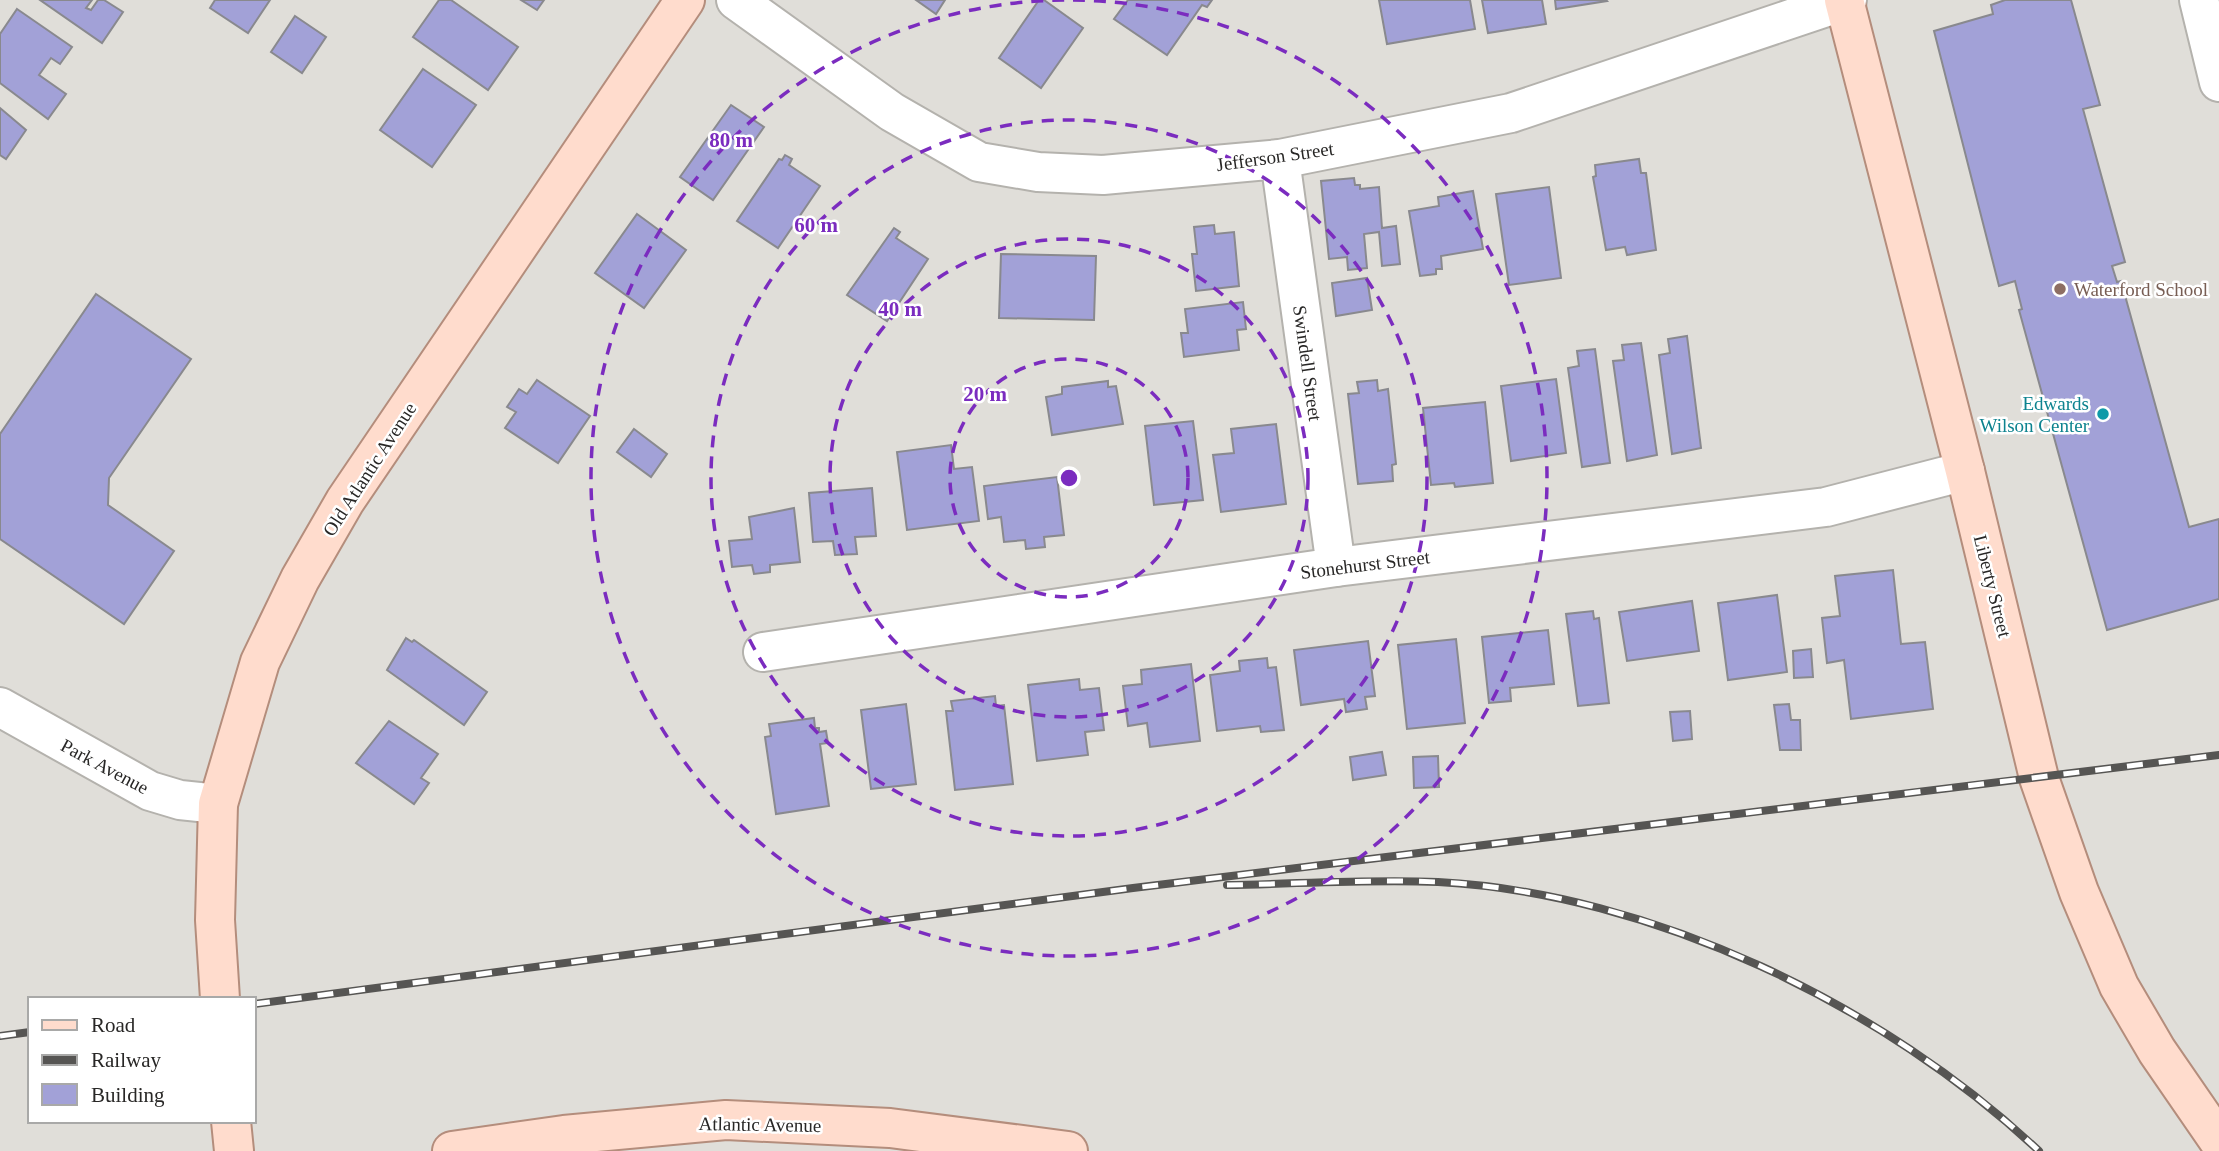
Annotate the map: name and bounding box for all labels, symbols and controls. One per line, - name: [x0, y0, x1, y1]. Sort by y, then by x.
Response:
- text: 80 m: [709, 128, 753, 152]
- street label: Jefferson Street: [1215, 138, 1336, 175]
- text: 60 m: [794, 213, 838, 237]
- place label: Waterford School: [2074, 279, 2208, 300]
- marker: Waterford School: [2052, 281, 2068, 297]
- text: 40 m: [878, 297, 922, 321]
- street label: Swindell Street: [1289, 304, 1326, 423]
- text: 20 m: [963, 382, 1007, 406]
- place label: Edwards Wilson Center: [1979, 393, 2090, 436]
- street label: Old Atlantic Avenue: [318, 399, 420, 540]
- marker: Edwards Wilson Center: [2095, 406, 2111, 422]
- centre of rings: [1057, 466, 1081, 490]
- street label: Liberty Street: [1970, 533, 2016, 640]
- street label: Stonehurst Street: [1299, 546, 1432, 583]
- street label: Park Avenue: [57, 735, 152, 798]
- legend: [28, 997, 256, 1123]
- text: Road: [91, 1013, 136, 1037]
- text: Railway: [91, 1048, 161, 1072]
- text: Building: [91, 1083, 165, 1107]
- street label: Atlantic Avenue: [699, 1113, 821, 1136]

